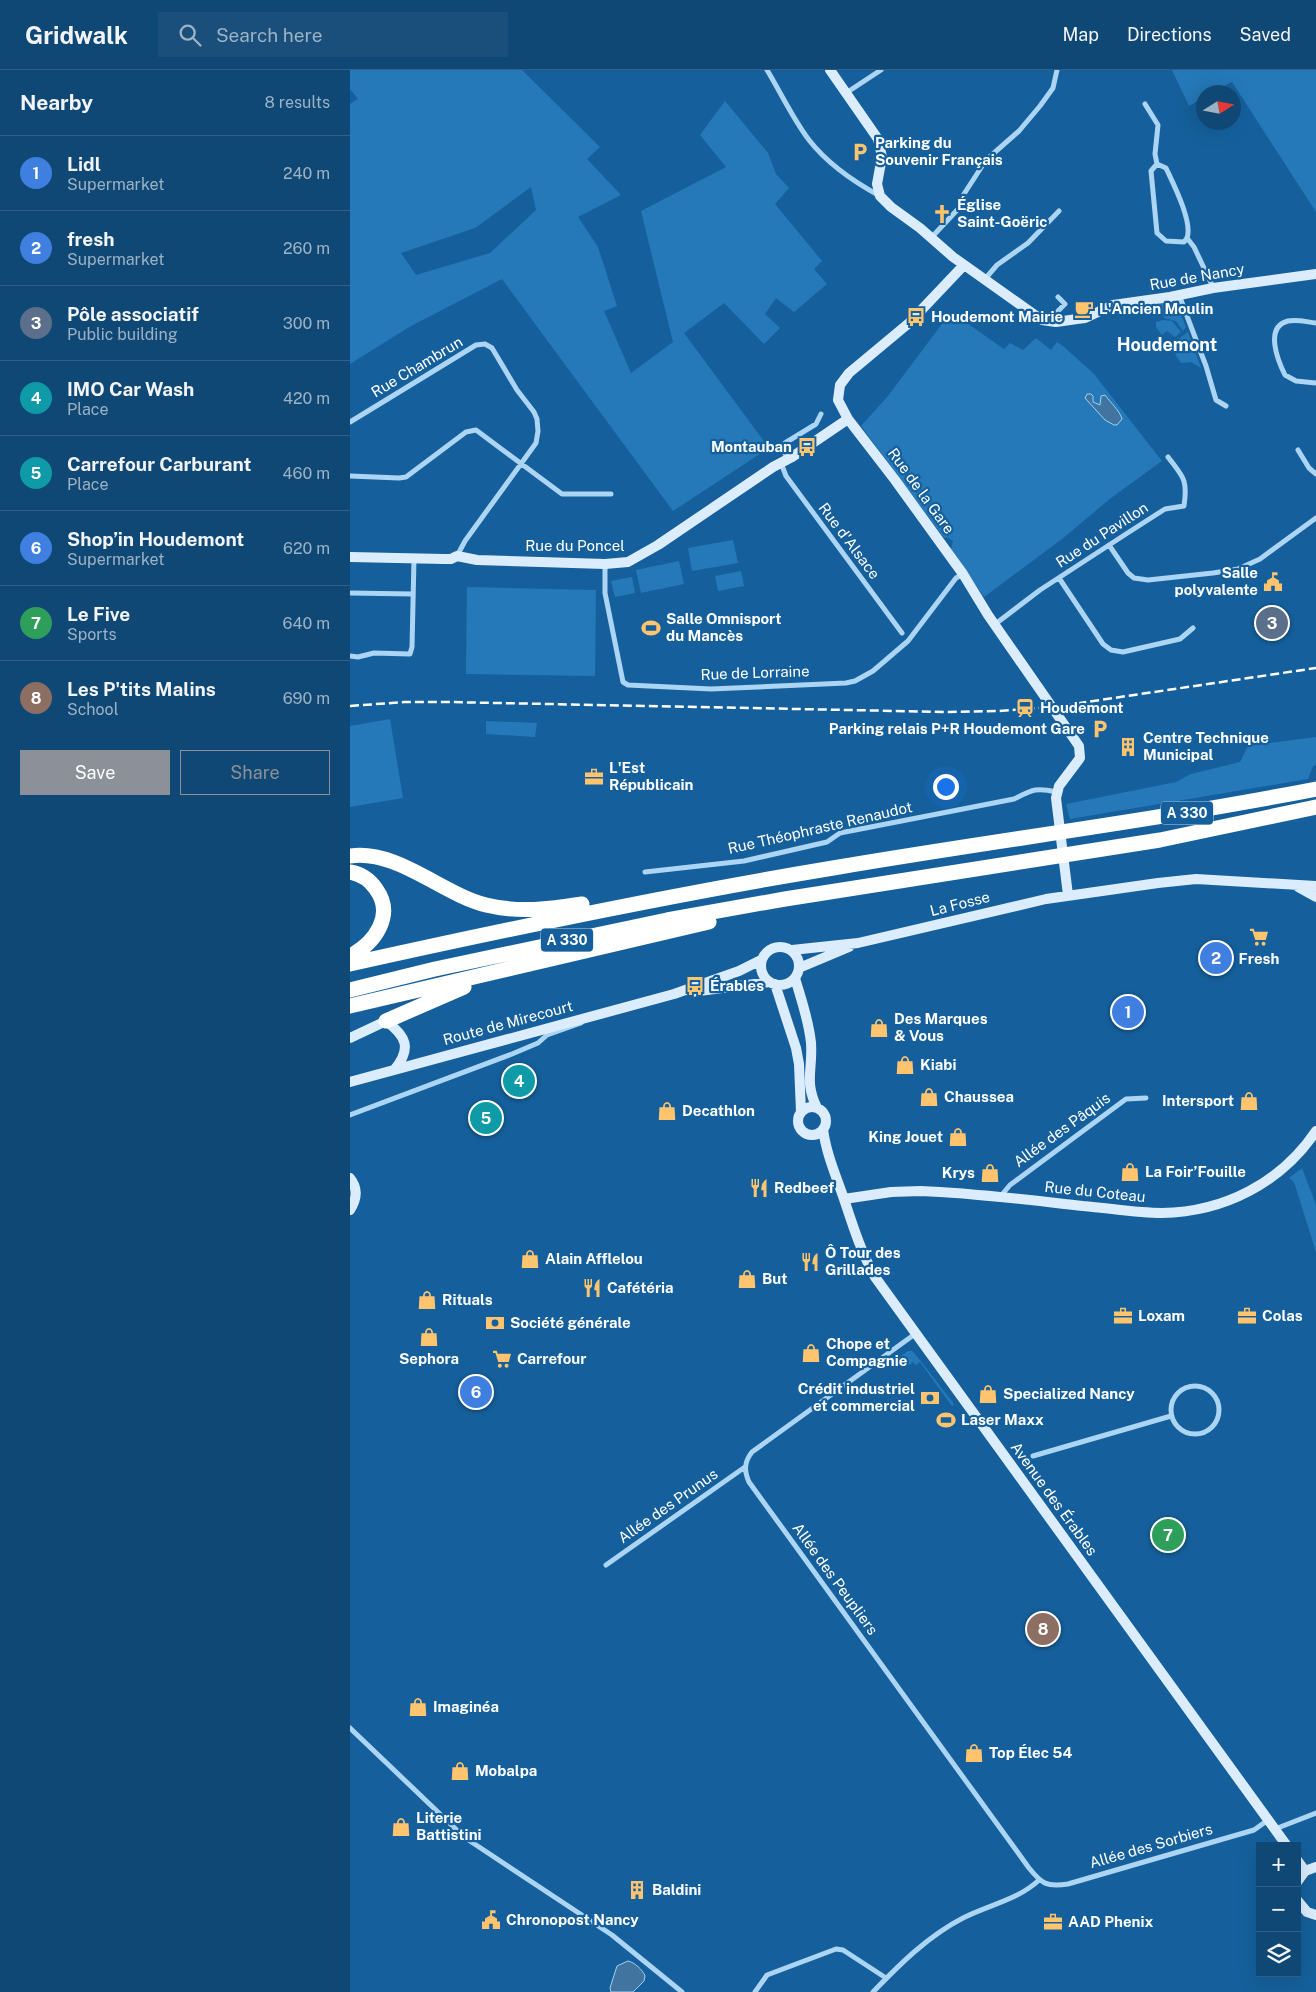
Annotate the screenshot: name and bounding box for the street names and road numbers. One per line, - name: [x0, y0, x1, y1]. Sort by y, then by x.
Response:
- street label: Rue de Nancy: [1148, 260, 1246, 293]
- street label: Rue Chambrun: [368, 333, 465, 400]
- street label: Rue de la Gare: [885, 445, 958, 537]
- street label: Rue du Pavillon: [1053, 498, 1151, 571]
- street label: Rue d'Alsace: [815, 499, 883, 582]
- street label: Rue du Poncel: [525, 537, 625, 554]
- street label: Rue de Lorraine: [700, 662, 810, 683]
- street label: Rue Théophraste Renaudot: [726, 798, 914, 857]
- road number: A 330: [1161, 801, 1213, 824]
- street label: La Fosse: [928, 888, 992, 919]
- road number: A 330: [541, 928, 593, 952]
- street label: Route de Mirecourt: [441, 997, 575, 1048]
- street label: Allée des Pâquis: [1010, 1089, 1113, 1170]
- street label: Rue du Coteau: [1044, 1178, 1146, 1205]
- street label: Avenue des Érables: [1008, 1439, 1101, 1559]
- street label: Allée des Prunus: [615, 1465, 721, 1546]
- street label: Allée des Peupliers: [789, 1520, 882, 1638]
- street label: Allée des Sorbiers: [1087, 1820, 1214, 1871]

